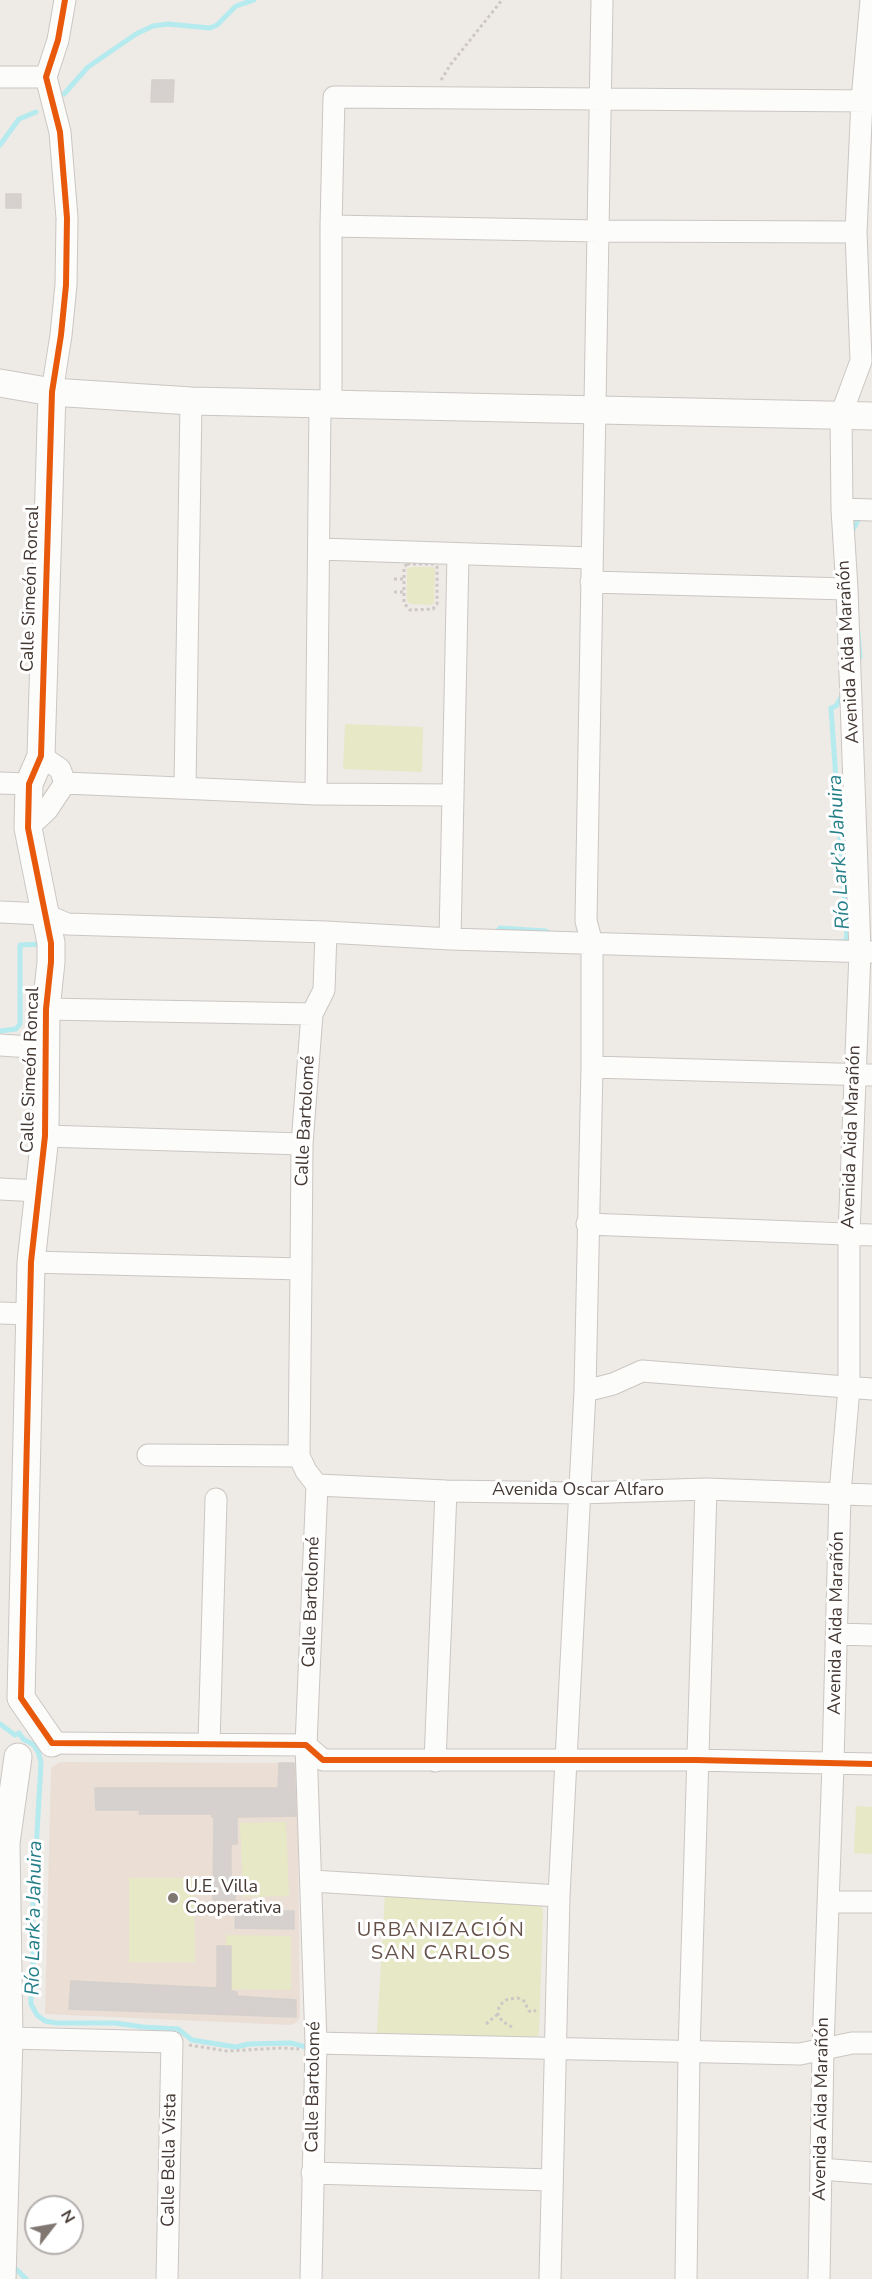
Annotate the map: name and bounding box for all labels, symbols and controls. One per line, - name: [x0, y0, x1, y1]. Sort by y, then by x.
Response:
- street label: Calle Simeón Roncal: [17, 505, 45, 673]
- street label: Avenida Aida Marañón: [833, 560, 865, 744]
- water label: Río Lark’a Jahuira: [824, 774, 856, 930]
- street label: Calle Simeón Roncal: [17, 986, 45, 1154]
- street label: Avenida Aida Marañón: [838, 1045, 866, 1229]
- street label: Calle Bartolomé: [292, 1055, 320, 1187]
- street label: Avenida Oscar Alfaro: [492, 1480, 664, 1502]
- street label: Avenida Aida Marañón: [825, 1531, 849, 1715]
- street label: Calle Bartolomé: [299, 1536, 325, 1668]
- water label: Río Lark’a Jahuira: [22, 1840, 48, 1996]
- place label: U.E. Villa Cooperativa: [185, 1877, 282, 1920]
- marker: U.E. Villa Cooperativa: [166, 1891, 180, 1905]
- district label: URBANIZACIÓN SAN CARLOS: [357, 1919, 525, 1966]
- street label: Avenida Aida Marañón: [810, 2017, 834, 2201]
- street label: Calle Bartolomé: [302, 2021, 326, 2153]
- street label: Calle Bella Vista: [158, 2093, 182, 2227]
- north arrow: [24, 2195, 84, 2255]
- text: N: [55, 2206, 80, 2228]

